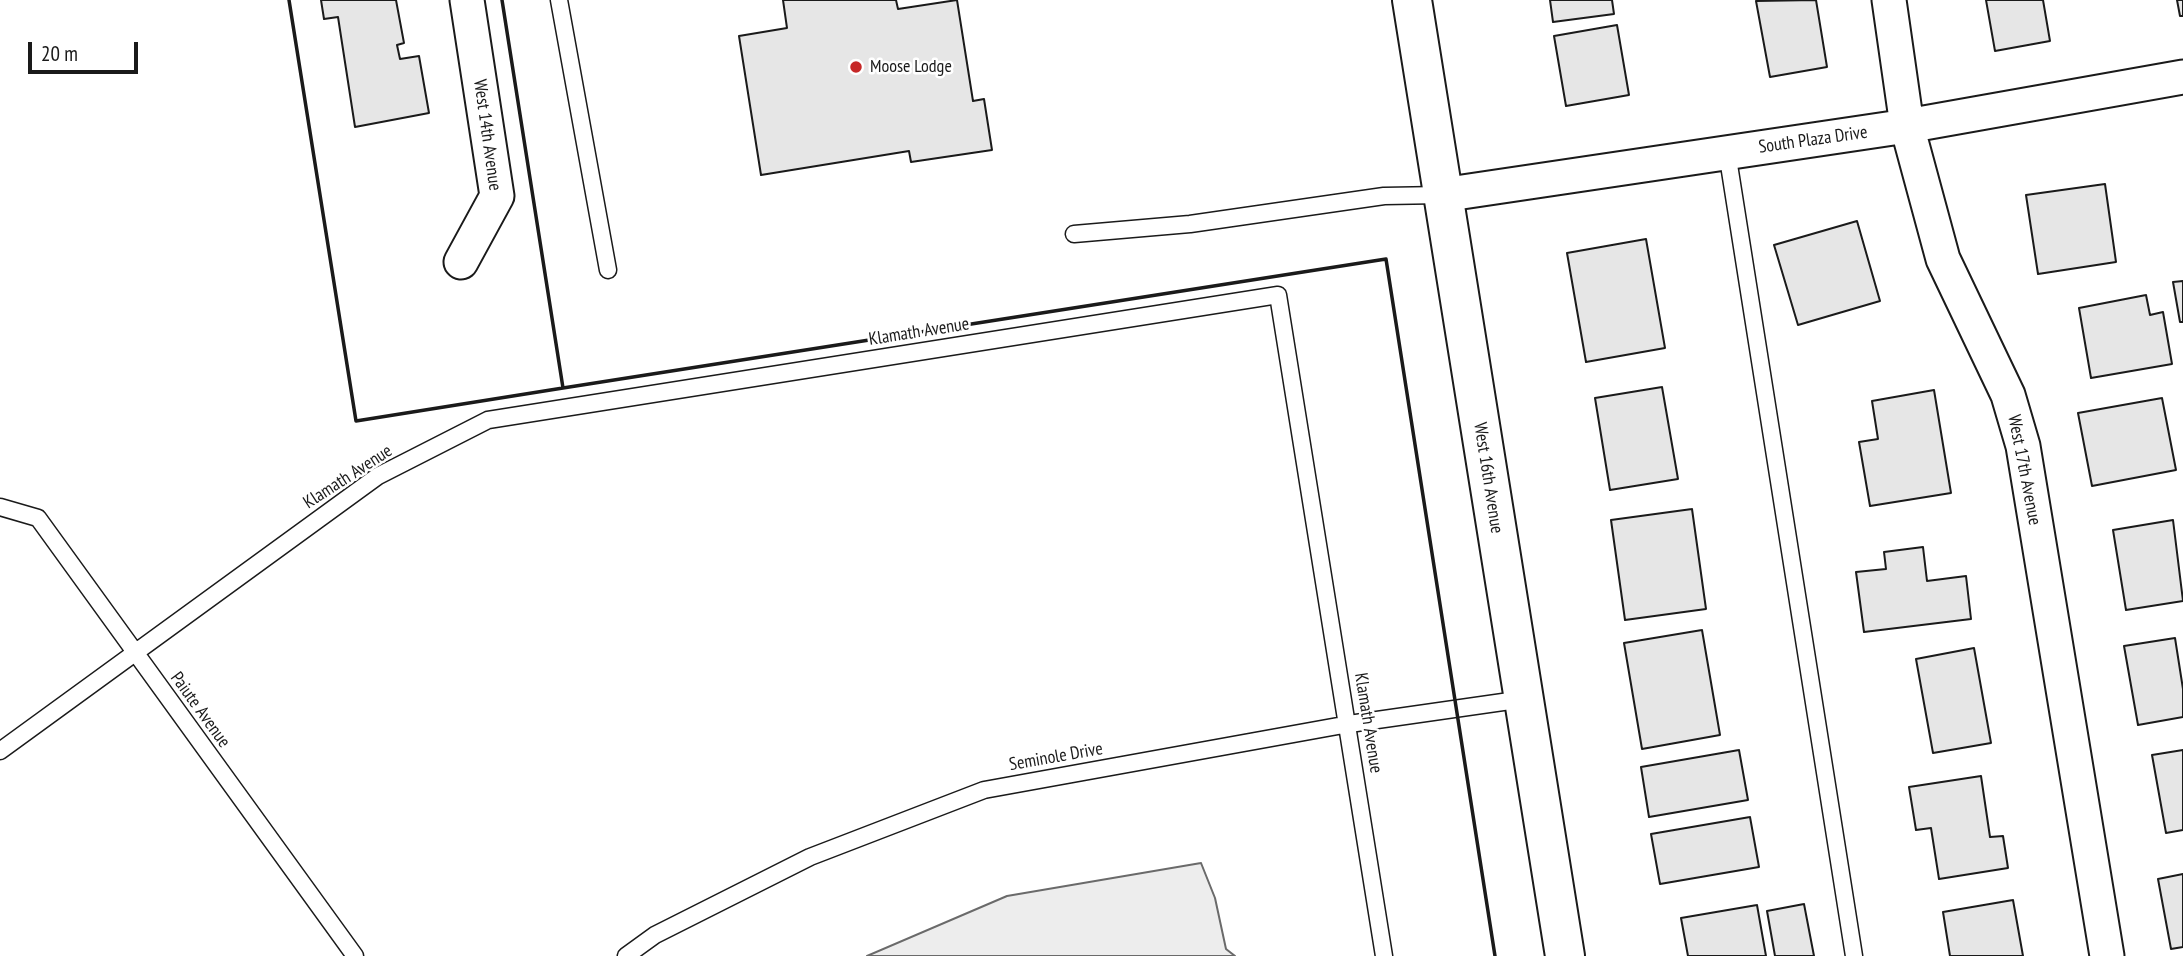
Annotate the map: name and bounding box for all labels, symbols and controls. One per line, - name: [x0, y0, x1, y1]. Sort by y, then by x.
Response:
- scale bar: [32, 28, 142, 72]
- text: 20 m: [41, 40, 78, 67]
- place label: Moose Lodge: [870, 56, 952, 78]
- marker: Moose Lodge: [848, 59, 864, 75]
- street label: West 14th Avenue: [469, 78, 505, 192]
- street label: South Plaza Drive: [1757, 122, 1869, 158]
- street label: Klamath Avenue: [867, 313, 971, 351]
- street label: West 17th Avenue: [2003, 413, 2045, 527]
- street label: West 16th Avenue: [1469, 421, 1507, 535]
- street label: Klamath Avenue: [300, 440, 396, 514]
- street label: Paiute Avenue: [165, 668, 235, 752]
- street label: Klamath Avenue: [1349, 671, 1387, 775]
- street label: Seminole Drive: [1008, 738, 1104, 776]

